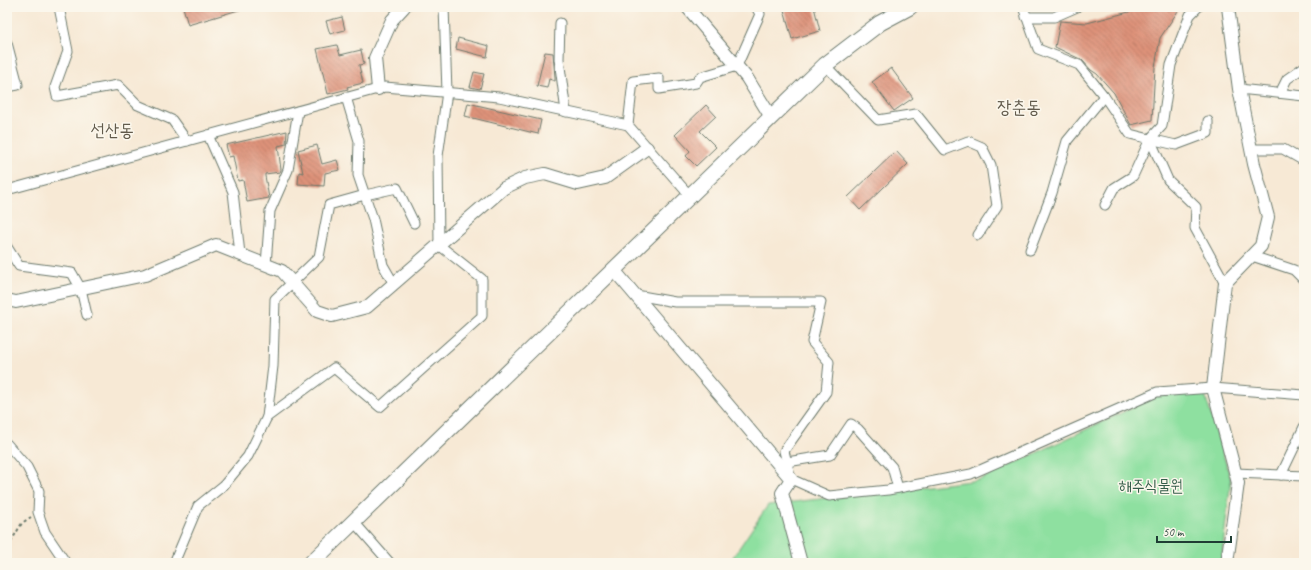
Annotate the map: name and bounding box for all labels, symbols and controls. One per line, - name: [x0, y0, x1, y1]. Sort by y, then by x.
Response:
- district label: 장춘동: [997, 96, 1041, 118]
- district label: 선산동: [90, 119, 134, 141]
- park label: 해주식물원: [1119, 476, 1183, 496]
- scale bar: [1157, 518, 1231, 544]
- text: 50 m: [1163, 524, 1185, 540]

